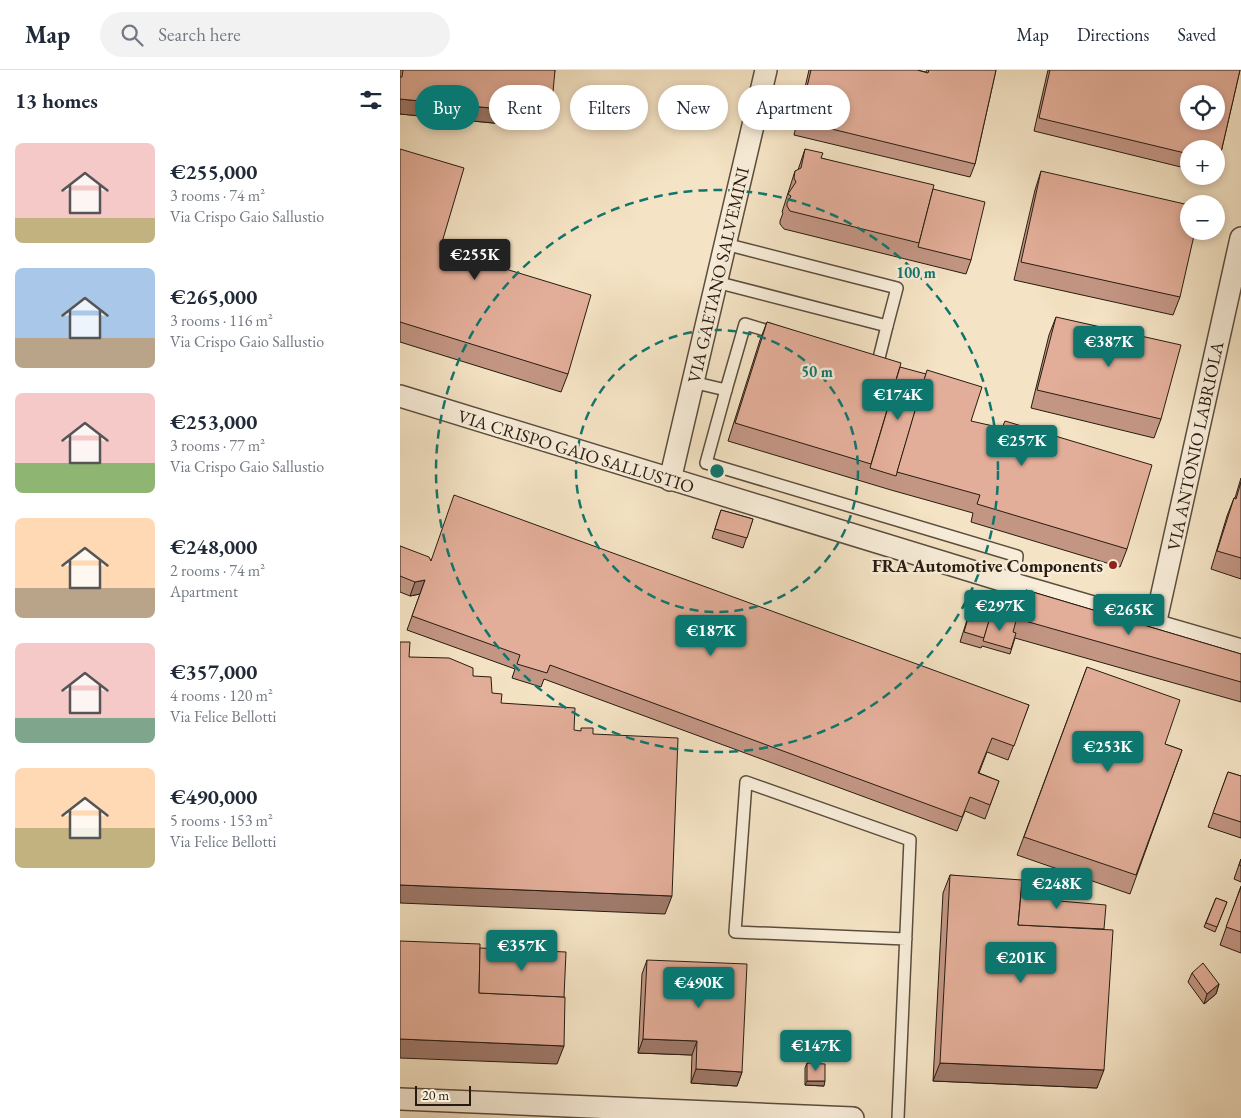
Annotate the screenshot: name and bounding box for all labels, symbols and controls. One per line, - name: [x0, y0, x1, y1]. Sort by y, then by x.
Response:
- search box: [100, 12, 450, 57]
- text: Map: [25, 19, 70, 50]
- icon: search: [118, 21, 146, 49]
- text: Search here: [158, 22, 241, 47]
- text: Map: [1017, 23, 1049, 46]
- text: Directions: [1077, 23, 1149, 46]
- text: Saved: [1177, 23, 1216, 46]
- chip: Buy: [415, 85, 479, 130]
- chip: Rent: [489, 85, 560, 130]
- chip: Filters: [570, 85, 648, 130]
- chip: New: [658, 85, 728, 130]
- chip: Apartment: [738, 85, 850, 130]
- map controls: [1180, 85, 1225, 240]
- button: locate: [1180, 85, 1225, 130]
- icon: filters: [357, 86, 385, 114]
- text: 13 homes: [15, 87, 98, 114]
- button: +: [1180, 140, 1225, 185]
- text: €255,000: [170, 158, 257, 185]
- icon: home: [55, 163, 115, 223]
- street label: VIA GAETANO SALVEMINI: [682, 165, 754, 385]
- text: 3 rooms · 74 m²: [170, 185, 265, 206]
- button: −: [1180, 195, 1225, 240]
- text: Via Crispo Gaio Sallustio: [170, 206, 324, 227]
- pin: €255K: [440, 238, 510, 281]
- text: €255K: [450, 244, 500, 265]
- text: 100 m: [896, 263, 936, 282]
- text: €265,000: [170, 283, 257, 310]
- icon: home: [55, 288, 115, 348]
- text: 3 rooms · 116 m²: [170, 310, 273, 331]
- pin: €387K: [1074, 326, 1144, 368]
- text: Via Crispo Gaio Sallustio: [170, 331, 324, 352]
- text: €387K: [1084, 331, 1134, 352]
- street label: VIA ANTONIO LABRIOLA: [1162, 339, 1229, 553]
- text: 50 m: [801, 362, 833, 381]
- pin: €174K: [863, 378, 933, 421]
- text: €174K: [873, 384, 923, 405]
- street label: VIA CRISPO GAIO SALLUSTIO: [455, 404, 697, 498]
- text: €253,000: [170, 408, 257, 435]
- icon: home: [55, 413, 115, 473]
- pin: €257K: [987, 424, 1057, 467]
- text: €257K: [997, 430, 1047, 451]
- text: 3 rooms · 77 m²: [170, 435, 265, 456]
- text: Via Crispo Gaio Sallustio: [170, 456, 324, 477]
- centre of rings: [708, 462, 726, 480]
- text: €248,000: [170, 533, 257, 560]
- icon: home: [55, 538, 115, 598]
- place label: FRA Automotive Components: [872, 554, 1103, 577]
- marker: FRA Automotive Components: [1107, 559, 1119, 571]
- text: 2 rooms · 74 m²: [170, 560, 265, 581]
- text: Apartment: [170, 581, 238, 602]
- pin: €297K: [965, 590, 1035, 632]
- pin: €265K: [1094, 594, 1164, 636]
- text: €297K: [975, 595, 1025, 616]
- text: €265K: [1104, 599, 1154, 620]
- pin: €187K: [676, 614, 746, 657]
- text: €187K: [686, 620, 736, 641]
- text: €357,000: [170, 658, 257, 685]
- icon: home: [55, 663, 115, 723]
- text: 4 rooms · 120 m²: [170, 685, 273, 706]
- text: Via Felice Bellotti: [170, 706, 276, 727]
- pin: €253K: [1073, 730, 1143, 773]
- text: €253K: [1083, 736, 1133, 757]
- text: €490,000: [170, 783, 257, 810]
- icon: home: [55, 788, 115, 848]
- text: 5 rooms · 153 m²: [170, 810, 273, 831]
- text: Via Felice Bellotti: [170, 831, 276, 852]
- pin: €248K: [1022, 868, 1092, 910]
- text: €248K: [1032, 873, 1082, 894]
- pin: €357K: [487, 930, 557, 972]
- text: €357K: [497, 935, 547, 956]
- pin: €201K: [986, 942, 1056, 984]
- text: €201K: [996, 947, 1046, 968]
- pin: €490K: [664, 966, 734, 1009]
- text: €490K: [674, 972, 724, 993]
- pin: €147K: [781, 1030, 851, 1072]
- text: €147K: [791, 1035, 841, 1056]
- scale bar: [415, 1083, 471, 1106]
- text: 20 m: [422, 1086, 449, 1104]

